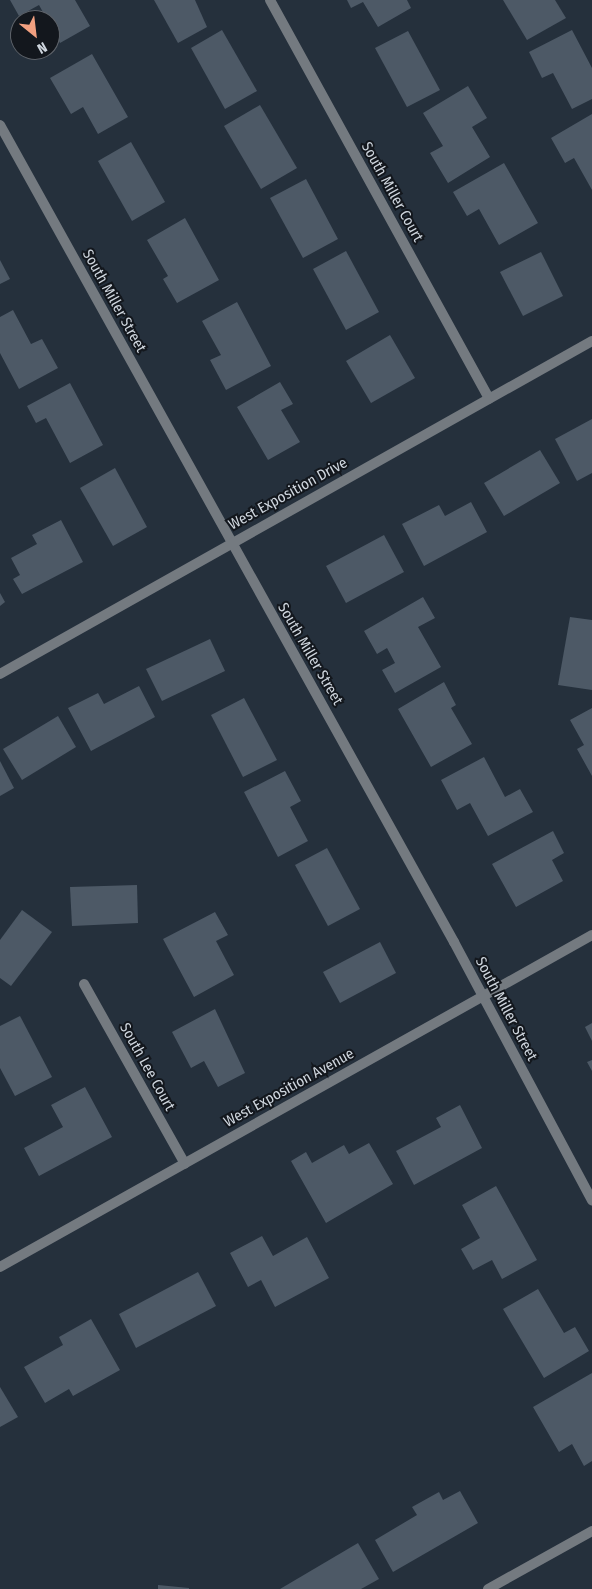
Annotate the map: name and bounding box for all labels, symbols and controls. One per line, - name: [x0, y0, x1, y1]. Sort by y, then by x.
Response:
- north arrow: [10, 10, 60, 60]
- text: N: [34, 38, 50, 57]
- street label: South Miller Court: [357, 139, 427, 245]
- street label: South Miller Street: [78, 246, 150, 356]
- street label: West Exposition Drive: [226, 454, 350, 534]
- street label: South Miller Street: [273, 600, 347, 708]
- street label: South Miller Street: [471, 954, 541, 1064]
- street label: South Lee Court: [116, 1020, 178, 1114]
- street label: West Exposition Avenue: [221, 1045, 357, 1131]

